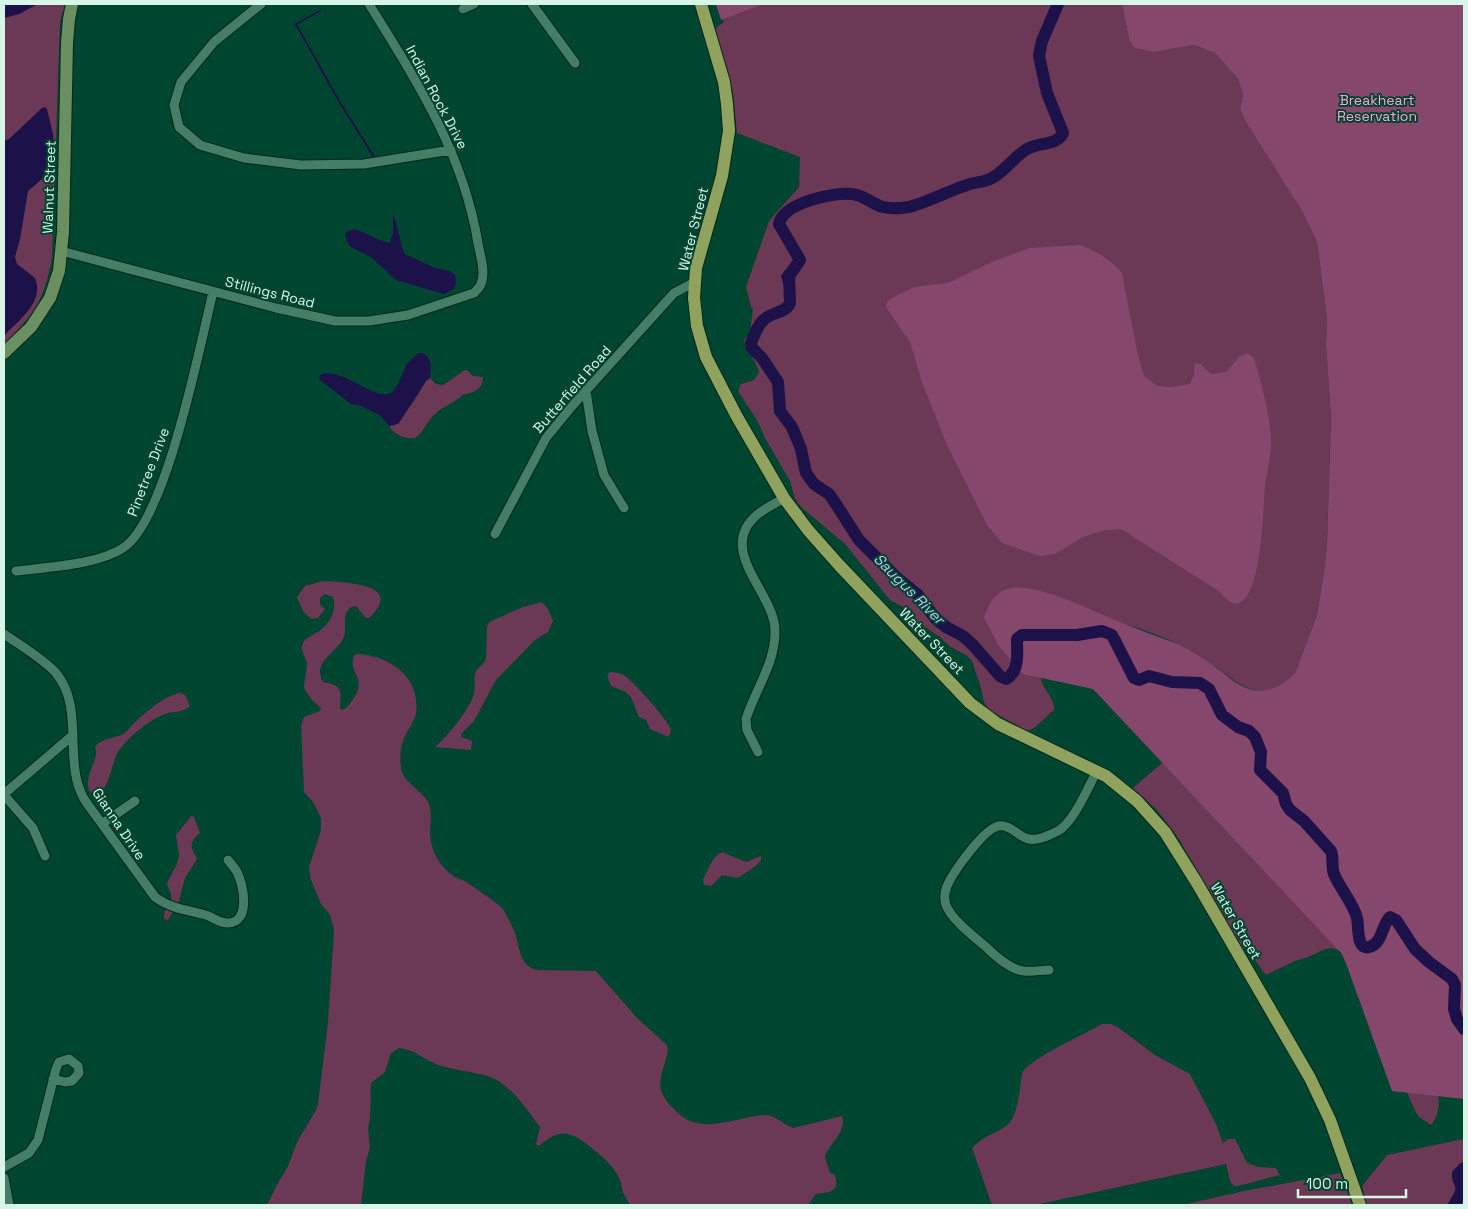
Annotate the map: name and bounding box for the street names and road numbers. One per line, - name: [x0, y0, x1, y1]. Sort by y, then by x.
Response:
- street label: Indian Rock Drive: [402, 42, 472, 152]
- street label: Walnut Street: [38, 140, 60, 234]
- street label: Water Street: [674, 185, 712, 273]
- street label: Stillings Road: [223, 272, 317, 312]
- street label: Butterfield Road: [529, 341, 615, 437]
- street label: Pinetree Drive: [123, 425, 173, 519]
- street label: Water Street: [896, 604, 968, 678]
- street label: Gianna Drive: [88, 785, 150, 863]
- street label: Water Street: [1207, 879, 1265, 963]

